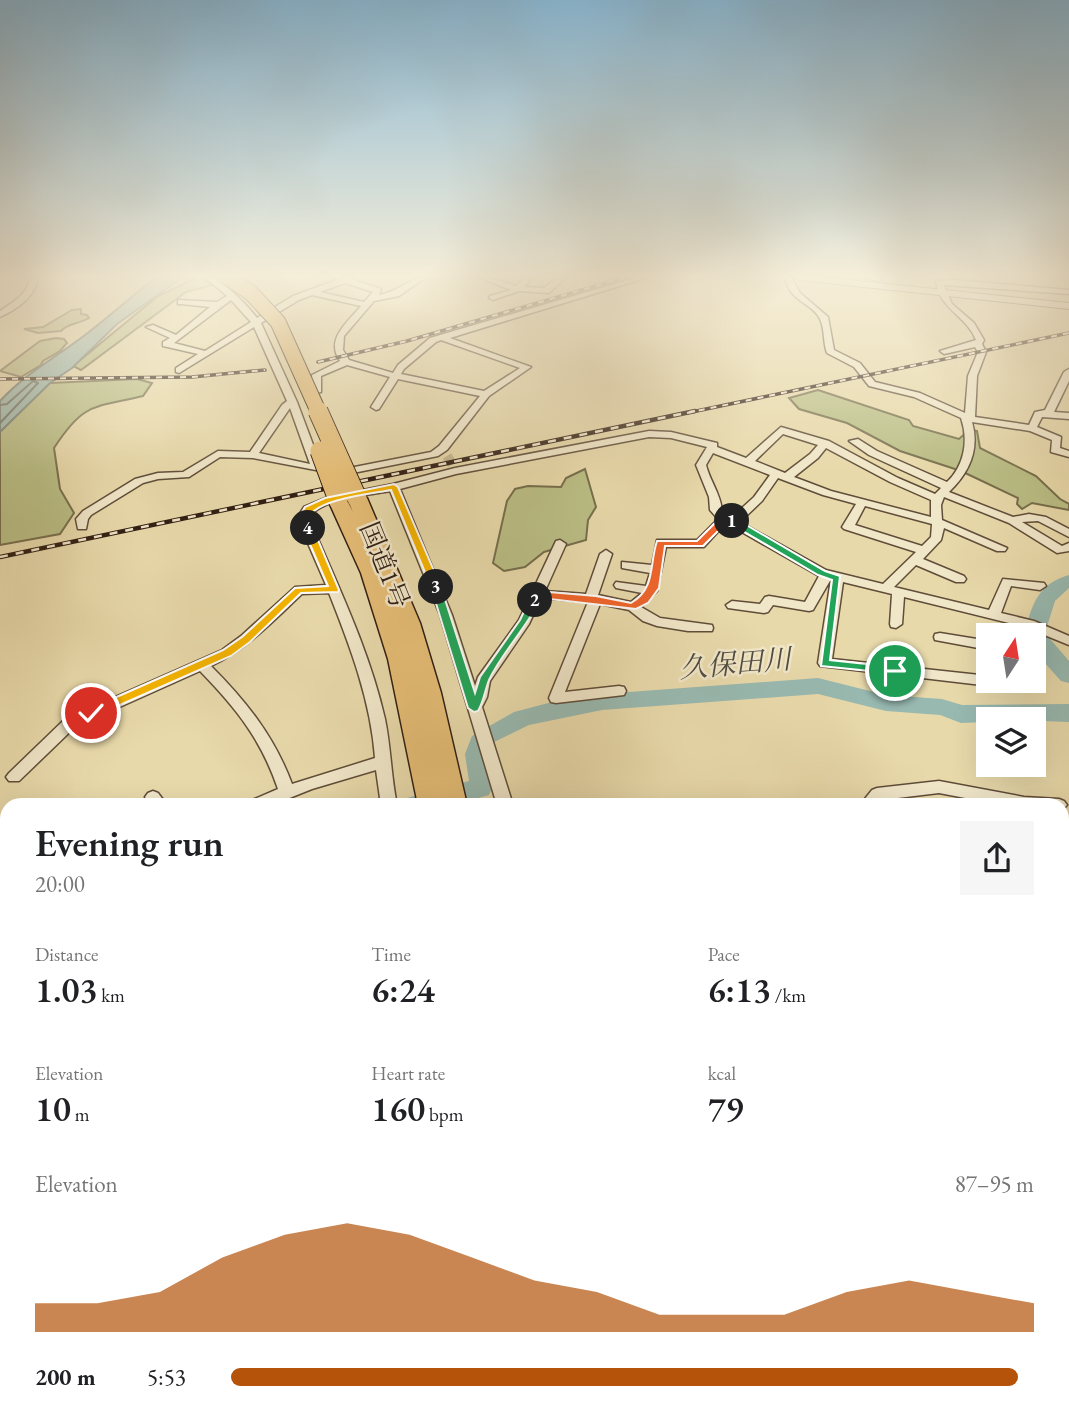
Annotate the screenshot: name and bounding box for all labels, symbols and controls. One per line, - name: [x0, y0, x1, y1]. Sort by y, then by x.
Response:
- pin: 1: [714, 504, 750, 538]
- text: 1: [726, 508, 737, 533]
- pin: 4: [290, 510, 326, 546]
- text: 4: [302, 515, 313, 540]
- street label: 国道1号: [352, 517, 418, 613]
- pin: 3: [418, 570, 453, 604]
- text: 3: [430, 574, 441, 599]
- pin: 2: [518, 582, 552, 618]
- text: 2: [529, 587, 540, 612]
- north arrow: [976, 623, 1046, 693]
- map controls: [976, 623, 1046, 777]
- water label: 久保田川: [678, 640, 795, 686]
- pin: [865, 641, 925, 701]
- icon: arrive: [876, 652, 914, 690]
- pin: [61, 683, 121, 743]
- icon: check: [72, 694, 110, 732]
- button: layers: [976, 707, 1046, 777]
- text: Evening run: [35, 818, 224, 867]
- button: share: [960, 821, 1034, 895]
- text: 20:00: [35, 869, 85, 899]
- text: Distance: [35, 942, 98, 967]
- text: Time: [371, 942, 411, 967]
- text: Pace: [708, 942, 740, 967]
- text: 1.03: [35, 967, 97, 1012]
- text: 6:24: [371, 967, 435, 1012]
- text: 6:13: [708, 967, 771, 1012]
- text: km: [97, 983, 125, 1008]
- text: /km: [771, 983, 806, 1008]
- text: Elevation: [35, 1061, 103, 1086]
- text: Heart rate: [371, 1061, 445, 1086]
- text: kcal: [708, 1061, 736, 1086]
- text: 10: [35, 1086, 71, 1131]
- text: 160: [371, 1086, 425, 1131]
- text: 79: [708, 1086, 744, 1131]
- text: m: [71, 1102, 90, 1127]
- text: bpm: [425, 1102, 463, 1127]
- text: Elevation: [35, 1169, 118, 1199]
- text: 87–95 m: [955, 1169, 1034, 1199]
- text: 200 m: [35, 1362, 96, 1392]
- text: 5:53: [147, 1362, 186, 1392]

